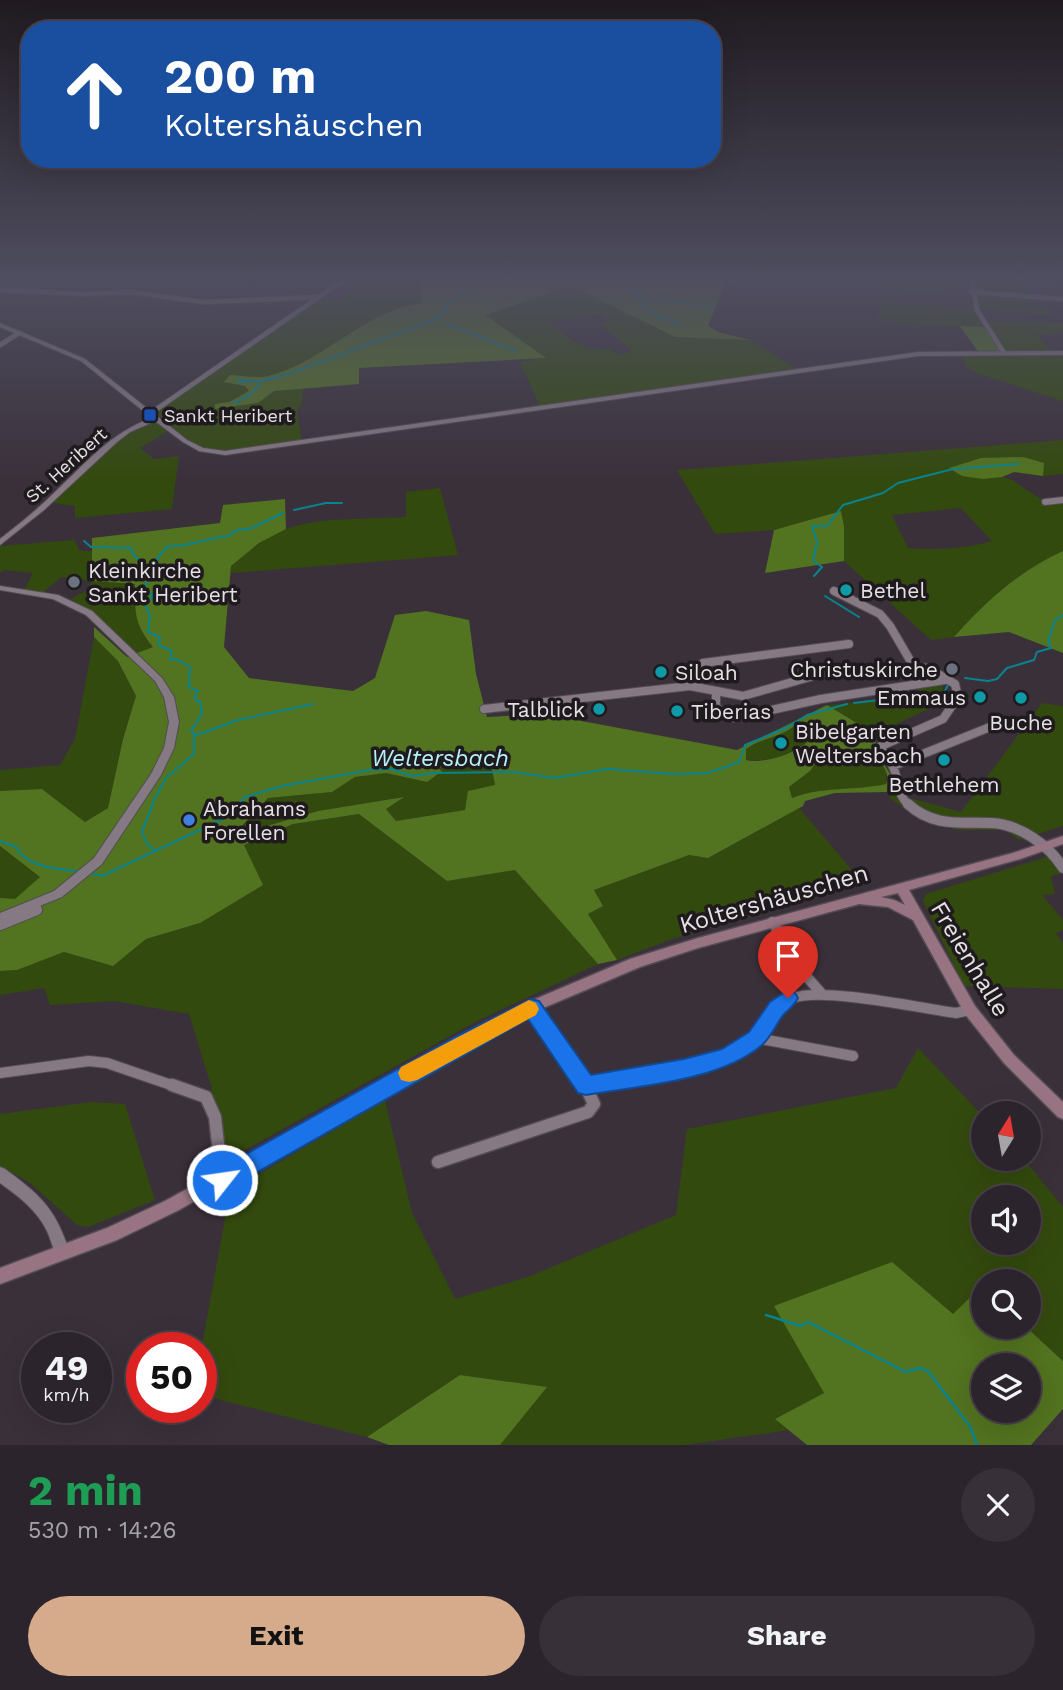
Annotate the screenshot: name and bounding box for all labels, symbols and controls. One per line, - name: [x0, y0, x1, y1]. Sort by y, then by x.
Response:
- text: 200 m: [164, 47, 316, 105]
- icon: ahead: [49, 49, 140, 140]
- text: Koltershäuschen: [164, 106, 424, 144]
- place label: Sankt Heribert: [164, 405, 293, 426]
- marker: Sankt Heribert: [142, 407, 158, 423]
- street label: St. Heribert: [21, 423, 111, 507]
- place label: Kleinkirche Sankt Heribert: [88, 558, 238, 607]
- marker: Kleinkirche Sankt Heribert: [66, 574, 82, 590]
- place label: Bethel: [860, 578, 926, 603]
- marker: Bethel: [838, 582, 854, 598]
- place label: Christuskirche: [790, 657, 938, 682]
- place label: Siloah: [675, 660, 738, 685]
- marker: Christuskirche: [944, 661, 960, 677]
- marker: Siloah: [653, 664, 669, 680]
- place label: Emmaus: [877, 685, 966, 710]
- marker: Emmaus: [972, 689, 988, 705]
- marker: Buche: [1013, 690, 1029, 706]
- place label: Talblick: [507, 697, 585, 722]
- place label: Tiberias: [691, 699, 771, 724]
- marker: Talblick: [591, 701, 607, 717]
- marker: Tiberias: [669, 703, 685, 719]
- place label: Buche: [989, 710, 1053, 735]
- place label: Bibelgarten Weltersbach: [795, 719, 923, 768]
- marker: Bibelgarten Weltersbach: [773, 735, 789, 751]
- water label: Weltersbach: [371, 745, 509, 772]
- marker: Bethlehem: [936, 752, 952, 768]
- place label: Bethlehem: [889, 772, 1000, 797]
- place label: Abrahams Forellen: [203, 796, 306, 845]
- marker: Abrahams Forellen: [181, 812, 197, 828]
- street label: Koltershäuschen: [677, 859, 871, 939]
- street label: Freienhalle: [925, 897, 1015, 1021]
- pin: [758, 926, 818, 998]
- icon: arrive: [769, 937, 807, 975]
- north arrow: [971, 1101, 1041, 1171]
- map controls: [971, 1101, 1041, 1423]
- position arrow: [185, 1143, 259, 1217]
- button: sound: [971, 1185, 1041, 1255]
- button: search: [971, 1269, 1041, 1339]
- speed limit sign: 50: [126, 1332, 217, 1423]
- text: 49: [44, 1347, 89, 1389]
- button: layers: [971, 1353, 1041, 1423]
- text: km/h: [43, 1384, 90, 1405]
- text: 2 min: [28, 1466, 143, 1515]
- button: close: [961, 1468, 1035, 1542]
- text: 530 m · 14:26: [28, 1517, 177, 1544]
- button: Exit: [28, 1596, 525, 1676]
- button: Share: [539, 1596, 1035, 1676]

